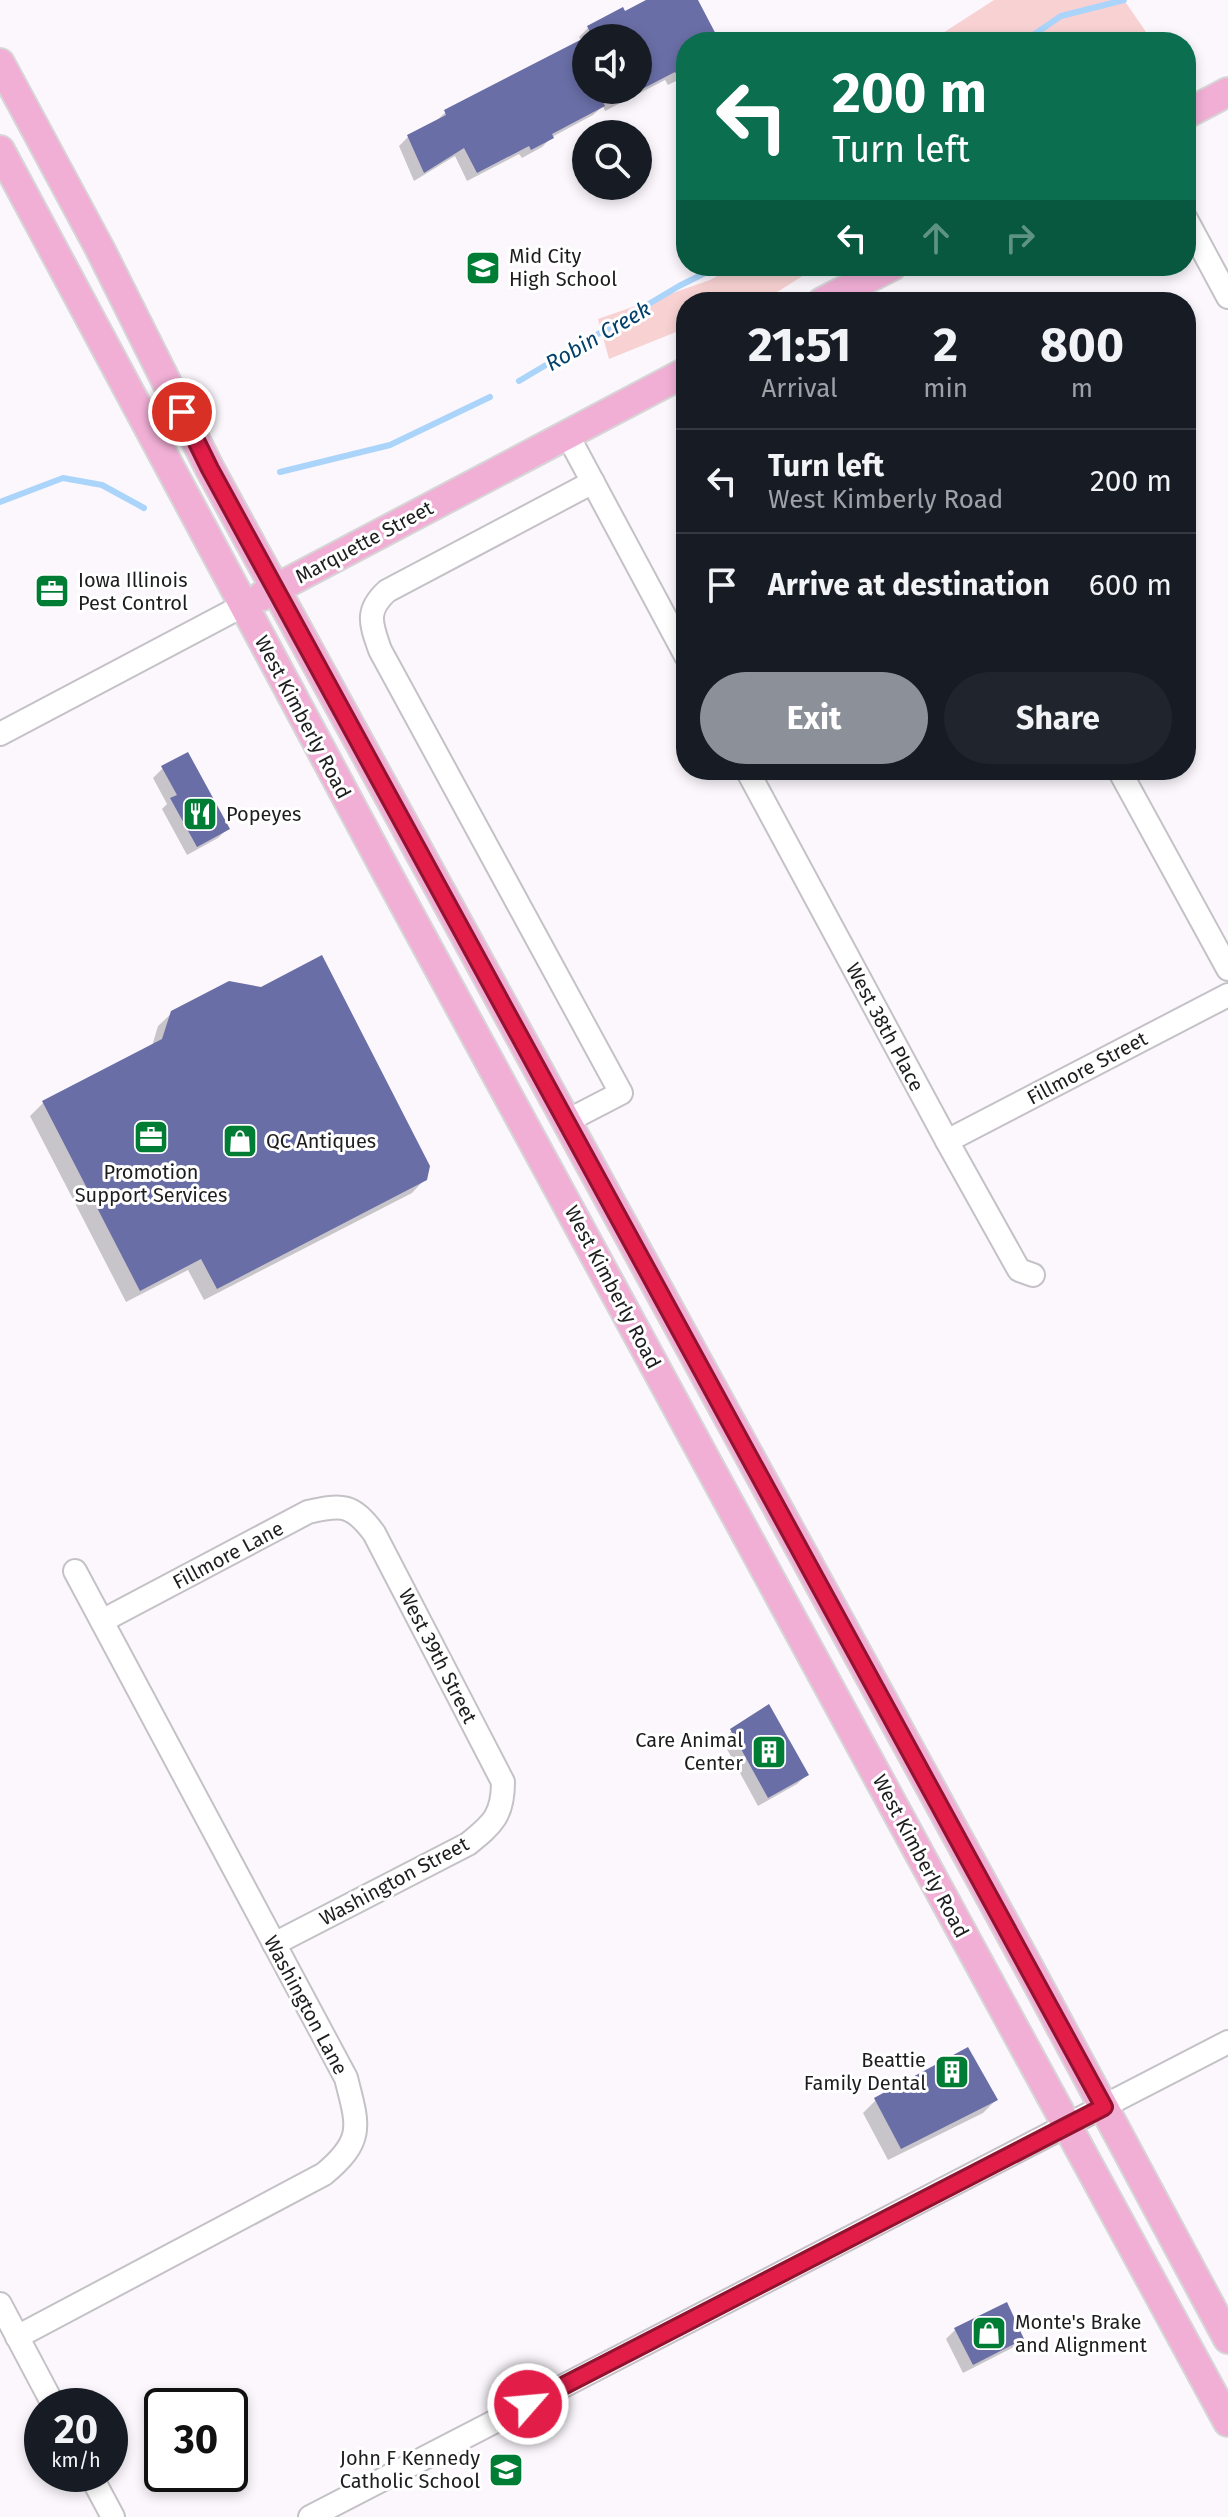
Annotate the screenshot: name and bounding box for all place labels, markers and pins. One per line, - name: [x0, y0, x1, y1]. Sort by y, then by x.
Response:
- place label: Mid City High School: [509, 244, 617, 291]
- school or university icon: Mid City High School: [464, 249, 502, 287]
- pin: [148, 378, 216, 446]
- place label: Iowa Illinois Pest Control: [78, 568, 188, 615]
- office icon: Iowa Illinois Pest Control: [33, 572, 71, 610]
- restaurant icon: Popeyes: [181, 795, 219, 833]
- place label: Popeyes: [226, 802, 301, 826]
- office icon: Promotion Support Services: [132, 1118, 170, 1156]
- shop icon: QC Antiques: [221, 1122, 259, 1160]
- place label: QC Antiques: [266, 1129, 376, 1153]
- place label: Promotion Support Services: [75, 1160, 227, 1207]
- place label: Care Animal Center: [635, 1728, 743, 1775]
- building icon: Care Animal Center: [750, 1733, 788, 1771]
- place label: Beattie Family Dental: [804, 2048, 926, 2095]
- building icon: Beattie Family Dental: [933, 2053, 971, 2091]
- place label: Monte's Brake and Alignment: [1015, 2310, 1148, 2357]
- shop icon: Monte's Brake and Alignment: [970, 2314, 1008, 2352]
- place label: John F Kennedy Catholic School: [340, 2446, 480, 2493]
- school or university icon: John F Kennedy Catholic School: [487, 2451, 525, 2489]

